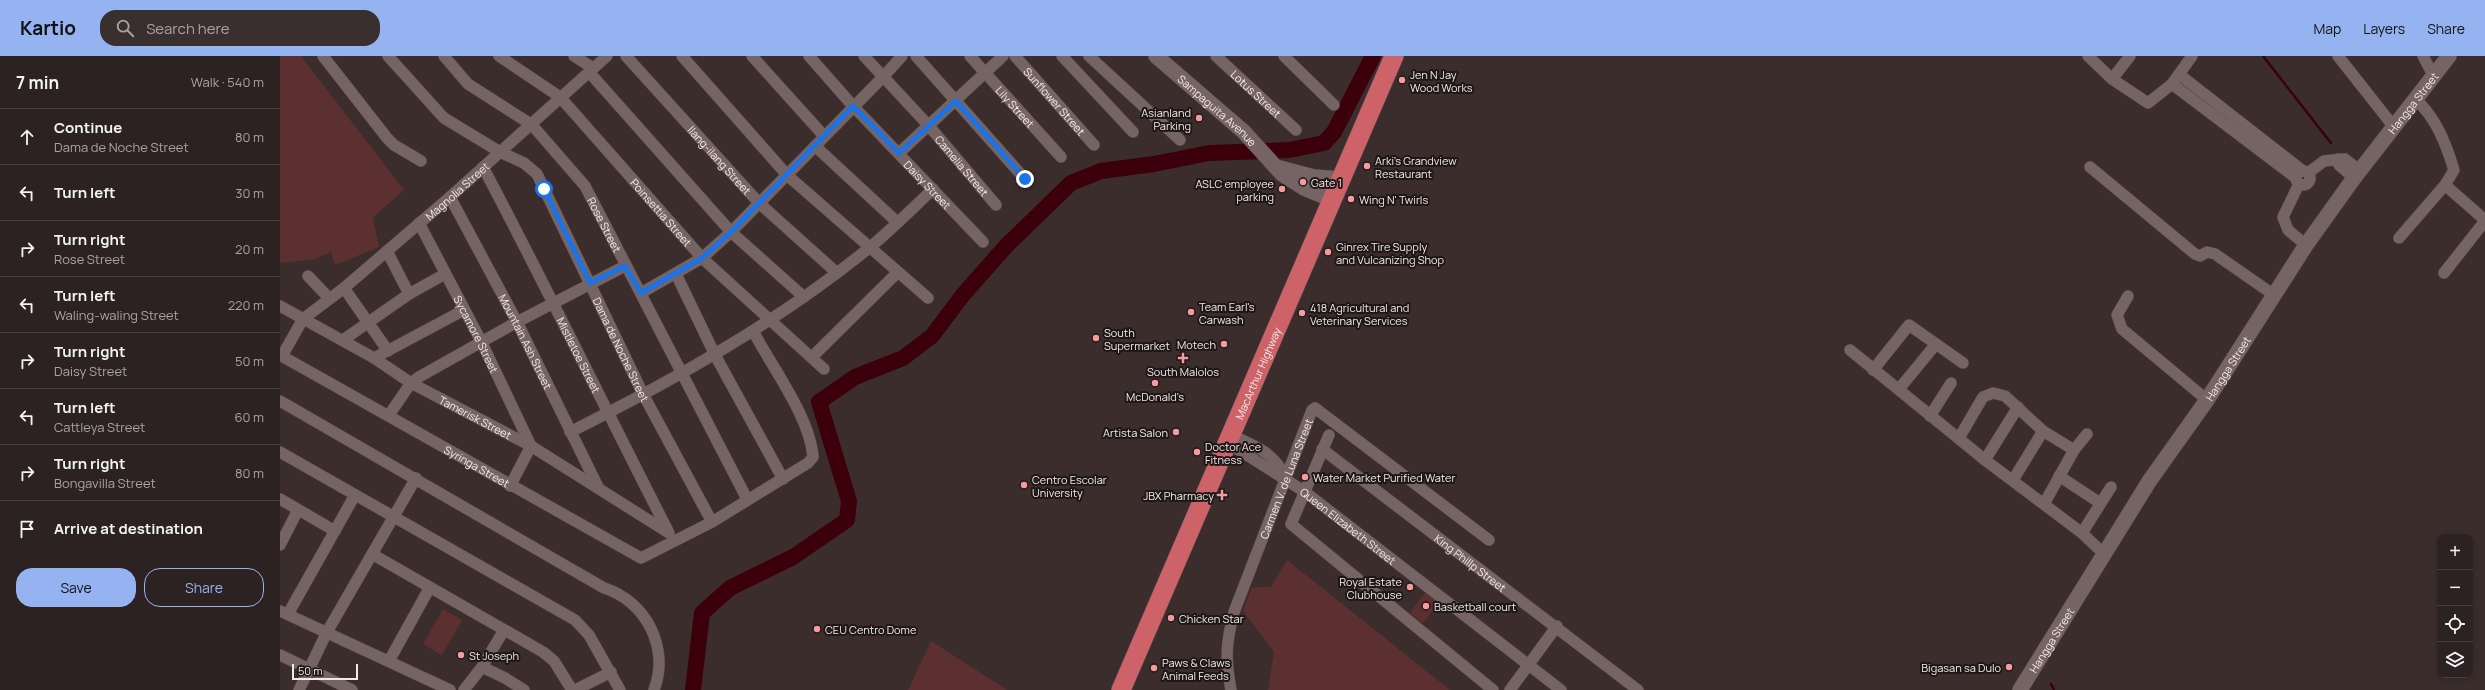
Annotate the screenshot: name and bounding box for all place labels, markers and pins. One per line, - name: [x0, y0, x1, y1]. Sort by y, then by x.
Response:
- place label: Jen N Jay Wood Works: [1410, 67, 1473, 95]
- marker: Jen N Jay Wood Works: [1397, 75, 1407, 85]
- place label: Asianland Parking: [1141, 105, 1191, 133]
- marker: Asianland Parking: [1194, 113, 1204, 123]
- place label: Arki's Grandview Restaurant: [1375, 153, 1457, 181]
- marker: Arki's Grandview Restaurant: [1362, 161, 1372, 171]
- place label: Gate 1: [1311, 175, 1342, 190]
- place label: ASLC employee parking: [1195, 176, 1275, 204]
- marker: Gate 1: [1298, 177, 1308, 187]
- marker: ASLC employee parking: [1277, 184, 1287, 194]
- place label: Wing N' Twirls: [1359, 192, 1428, 207]
- marker: Wing N' Twirls: [1346, 194, 1356, 204]
- place label: Ginrex Tire Supply and Vulcanizing Shop: [1336, 239, 1444, 267]
- marker: Ginrex Tire Supply and Vulcanizing Shop: [1323, 247, 1333, 257]
- place label: Team Earl's Carwash: [1199, 299, 1255, 327]
- place label: 418 Agricultural and Veterinary Services: [1310, 300, 1409, 328]
- marker: Team Earl's Carwash: [1186, 307, 1196, 317]
- marker: 418 Agricultural and Veterinary Services: [1297, 308, 1307, 318]
- place label: South Supermarket: [1104, 325, 1170, 353]
- marker: South Supermarket: [1091, 333, 1101, 343]
- place label: Motech: [1177, 337, 1216, 352]
- marker: Motech: [1219, 339, 1229, 349]
- marker: South Malolos: [1178, 353, 1188, 363]
- place label: South Malolos: [1147, 364, 1219, 379]
- marker: McDonald's: [1150, 378, 1160, 388]
- place label: McDonald's: [1126, 389, 1184, 404]
- place label: Artista Salon: [1103, 425, 1168, 440]
- marker: Artista Salon: [1171, 427, 1181, 437]
- place label: Doctor Ace Fitness: [1205, 439, 1262, 467]
- marker: Doctor Ace Fitness: [1192, 447, 1202, 457]
- place label: Water Market Purified Water: [1313, 470, 1455, 485]
- place label: Centro Escolar University: [1032, 472, 1107, 500]
- marker: Water Market Purified Water: [1300, 472, 1310, 482]
- marker: Centro Escolar University: [1019, 480, 1029, 490]
- place label: JBX Pharmacy: [1143, 488, 1214, 503]
- marker: JBX Pharmacy: [1217, 490, 1227, 500]
- place label: Royal Estate Clubhouse: [1339, 574, 1403, 602]
- marker: Royal Estate Clubhouse: [1405, 582, 1415, 592]
- place label: Basketball court: [1434, 599, 1516, 614]
- marker: Basketball court: [1421, 601, 1431, 611]
- place label: Chicken Star: [1179, 611, 1244, 626]
- marker: Chicken Star: [1166, 613, 1176, 623]
- place label: CEU Centro Dome: [825, 622, 917, 637]
- marker: CEU Centro Dome: [812, 624, 822, 634]
- place label: St Joseph: [469, 648, 519, 663]
- marker: St Joseph: [456, 650, 466, 660]
- place label: Paws & Claws Animal Feeds: [1162, 655, 1230, 683]
- place label: Bigasan sa Dulo: [1921, 660, 2001, 675]
- marker: Bigasan sa Dulo: [2004, 662, 2014, 672]
- marker: Paws & Claws Animal Feeds: [1149, 663, 1159, 673]

